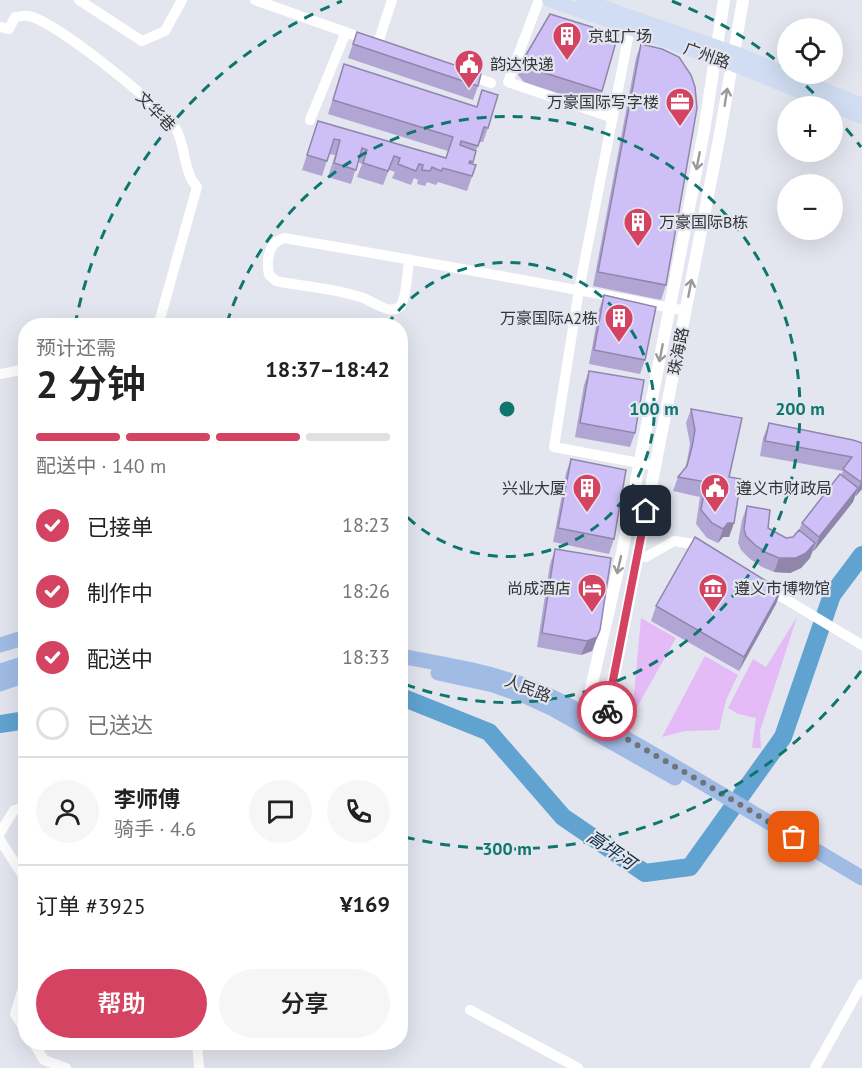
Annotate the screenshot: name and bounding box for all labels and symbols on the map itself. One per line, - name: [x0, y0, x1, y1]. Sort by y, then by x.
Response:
- building icon: 京虹广场: [551, 20, 583, 62]
- place label: 京虹广场: [588, 26, 652, 46]
- street label: 广州路: [681, 37, 733, 73]
- public building icon: 韵达快递: [453, 48, 485, 90]
- place label: 韵达快递: [490, 54, 554, 74]
- office icon: 万豪国际写字楼: [664, 86, 696, 128]
- street label: 文华巷: [132, 87, 180, 135]
- one-way arrow: [721, 87, 732, 107]
- place label: 万豪国际写字楼: [547, 92, 659, 112]
- one-way arrow: [692, 151, 703, 171]
- building icon: 万豪国际B栋: [622, 206, 654, 248]
- place label: 万豪国际B栋: [659, 212, 748, 232]
- one-way arrow: [685, 279, 696, 299]
- building icon: 万豪国际A2栋: [603, 302, 635, 344]
- place label: 万豪国际A2栋: [500, 308, 598, 328]
- street label: 珠海路: [664, 326, 692, 376]
- one-way arrow: [655, 342, 666, 362]
- text: 100 m: [629, 397, 679, 420]
- text: 200 m: [775, 397, 825, 420]
- centre of rings: [497, 399, 517, 419]
- building icon: 兴业大厦: [571, 472, 603, 514]
- public building icon: 遵义市财政局: [699, 472, 731, 514]
- place label: 兴业大厦: [502, 478, 566, 498]
- place label: 遵义市财政局: [736, 478, 832, 498]
- pin: [620, 485, 671, 536]
- one-way arrow: [612, 555, 624, 574]
- hotel icon: 尚成酒店: [576, 572, 608, 614]
- museum icon: 遵义市博物馆: [697, 572, 729, 614]
- place label: 尚成酒店: [507, 578, 571, 598]
- place label: 遵义市博物馆: [734, 578, 830, 598]
- street label: 人民路: [502, 670, 554, 706]
- courier: [577, 681, 637, 741]
- pin: [768, 811, 819, 862]
- water label: 高坪河: [583, 825, 642, 876]
- text: 300 m: [482, 837, 532, 860]

